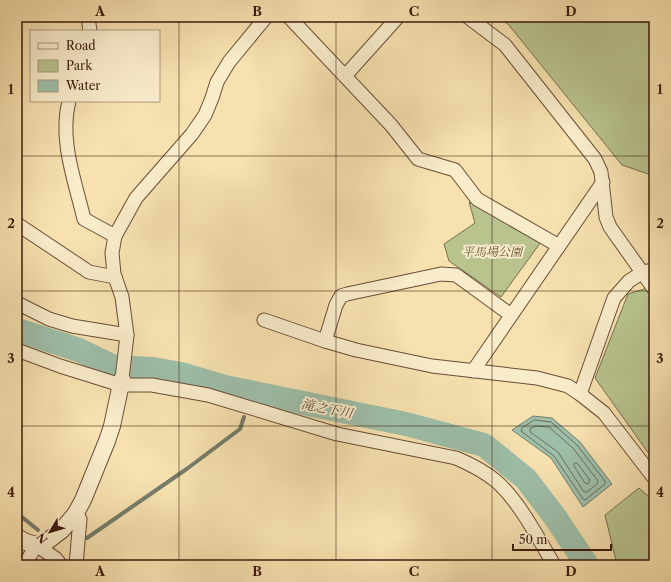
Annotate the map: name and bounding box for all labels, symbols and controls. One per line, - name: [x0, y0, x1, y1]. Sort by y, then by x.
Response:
- text: A: [94, 3, 106, 19]
- text: B: [252, 3, 262, 19]
- text: C: [409, 3, 419, 19]
- text: D: [565, 3, 577, 19]
- legend: [30, 30, 160, 102]
- text: Road: [66, 38, 96, 53]
- text: Park: [66, 58, 93, 73]
- text: Water: [65, 78, 100, 93]
- text: 1: [8, 81, 14, 97]
- text: 1: [657, 81, 663, 97]
- text: 2: [7, 215, 15, 231]
- text: 2: [656, 215, 664, 231]
- park label: 平馬場公園: [462, 244, 524, 259]
- text: 3: [7, 350, 15, 366]
- text: 3: [656, 350, 664, 366]
- water label: 滝之下川: [300, 395, 356, 421]
- text: 4: [7, 484, 15, 500]
- text: 4: [656, 484, 664, 500]
- north arrow: [30, 512, 70, 552]
- scale bar: [513, 526, 611, 552]
- text: N: [33, 530, 51, 546]
- text: 50 m: [519, 532, 548, 547]
- text: A: [94, 563, 106, 579]
- text: B: [252, 563, 262, 579]
- text: C: [409, 563, 419, 579]
- text: D: [565, 563, 577, 579]

